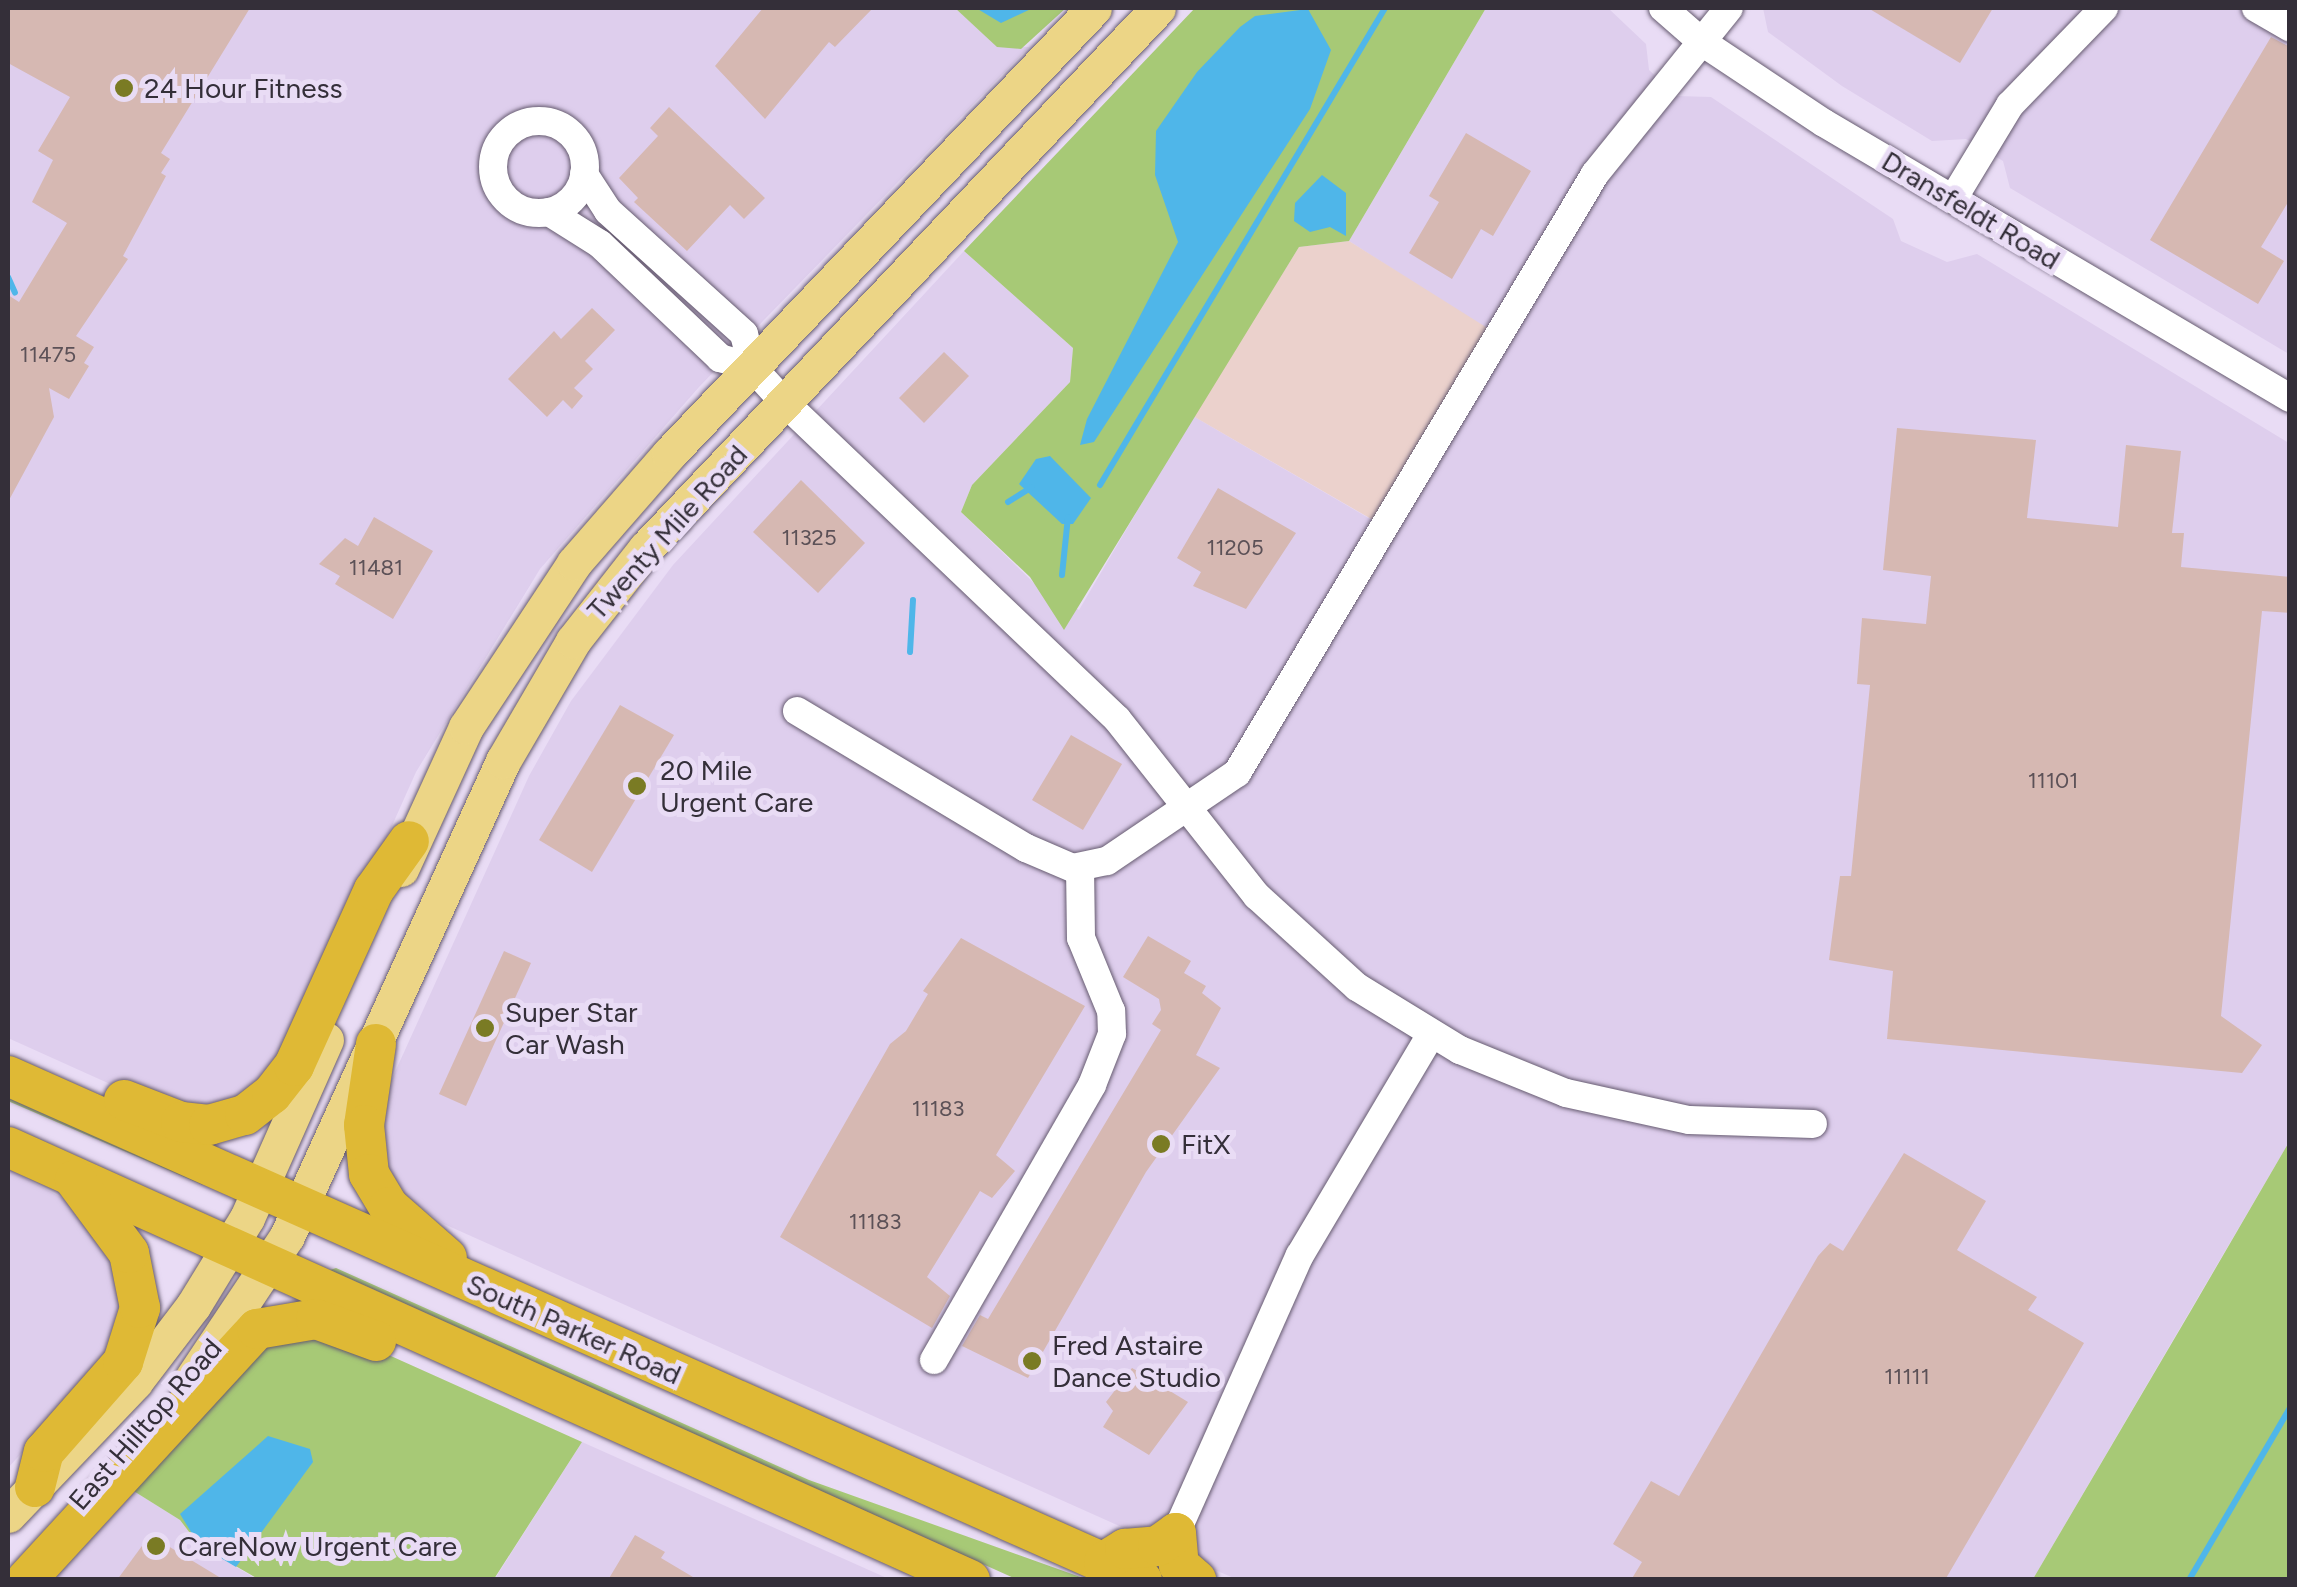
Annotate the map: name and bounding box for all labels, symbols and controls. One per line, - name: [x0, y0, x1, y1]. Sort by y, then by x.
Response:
- place label: 24 Hour Fitness: [144, 71, 343, 105]
- marker: 24 Hour Fitness: [113, 77, 135, 99]
- street label: Dransfeldt Road: [1876, 144, 2066, 276]
- house number: 11475: [20, 342, 76, 368]
- street label: Twenty Mile Road: [580, 438, 754, 626]
- house number: 11325: [781, 525, 837, 551]
- house number: 11205: [1206, 535, 1264, 561]
- house number: 11481: [349, 555, 403, 581]
- place label: 20 Mile Urgent Care: [660, 753, 813, 819]
- house number: 11101: [2028, 768, 2078, 794]
- marker: 20 Mile Urgent Care: [624, 773, 650, 799]
- place label: Super Star Car Wash: [505, 995, 637, 1061]
- marker: Super Star Car Wash: [474, 1017, 496, 1039]
- house number: 11183: [912, 1096, 964, 1122]
- place label: FitX: [1181, 1127, 1230, 1161]
- marker: FitX: [1150, 1133, 1172, 1155]
- house number: 11183: [849, 1209, 901, 1235]
- street label: South Parker Road: [462, 1267, 686, 1391]
- place label: Fred Astaire Dance Studio: [1052, 1328, 1221, 1394]
- street label: East Hilltop Road: [61, 1331, 229, 1517]
- marker: Fred Astaire Dance Studio: [1021, 1350, 1043, 1372]
- house number: 11111: [1884, 1364, 1930, 1390]
- place label: CareNow Urgent Care: [178, 1529, 457, 1563]
- marker: CareNow Urgent Care: [143, 1533, 169, 1559]

